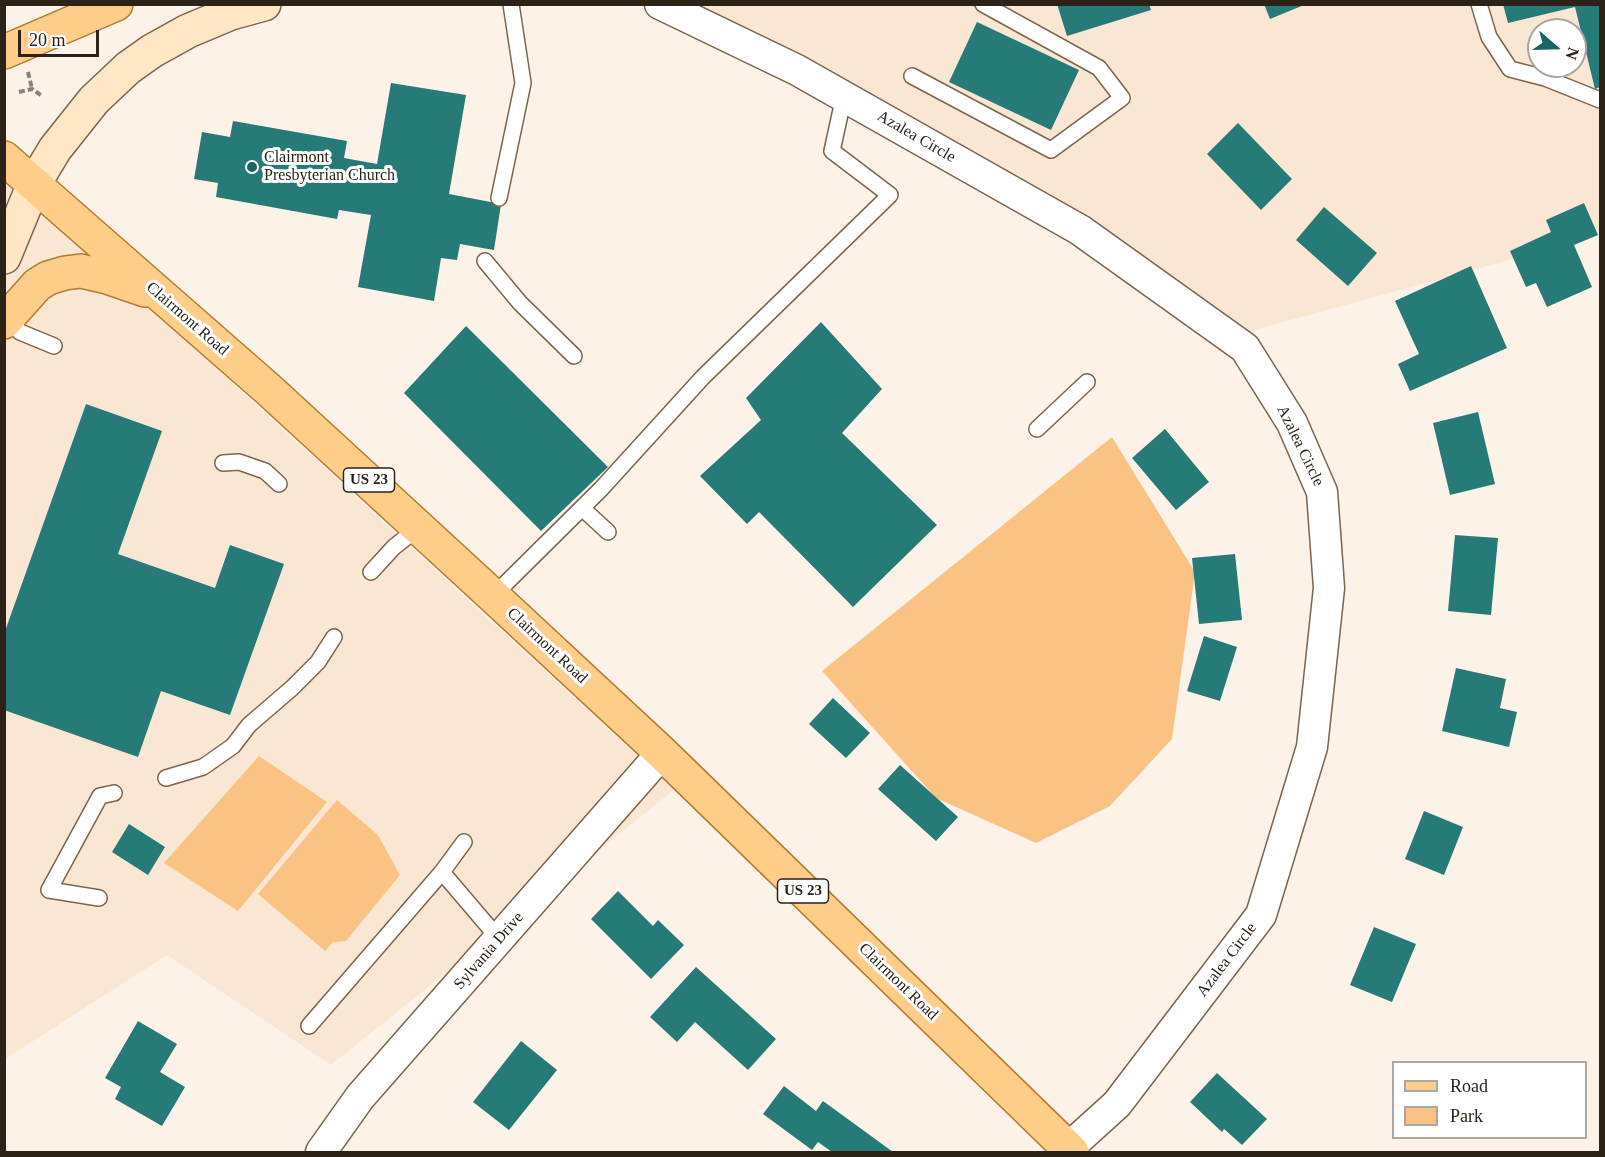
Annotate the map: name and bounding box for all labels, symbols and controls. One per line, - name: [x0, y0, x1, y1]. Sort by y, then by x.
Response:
- scale bar: [21, 18, 102, 56]
- north arrow: [1527, 18, 1587, 78]
- text: 20 m: [29, 30, 66, 50]
- text: N: [1563, 45, 1582, 62]
- street label: Azalea Circle: [873, 107, 959, 167]
- place label: Clairmont Presbyterian Church: [264, 148, 395, 186]
- marker: Clairmont Presbyterian Church: [245, 160, 259, 174]
- street label: Clairmont Road: [142, 278, 232, 360]
- street label: Azalea Circle: [1272, 402, 1328, 490]
- road number: US 23: [344, 468, 394, 492]
- street label: Clairmont Road: [503, 604, 591, 688]
- road number: US 23: [778, 879, 828, 903]
- street label: Sylvania Drive: [450, 908, 528, 994]
- street label: Azalea Circle: [1193, 919, 1261, 1001]
- street label: Clairmont Road: [854, 939, 942, 1025]
- legend: [1392, 1061, 1587, 1139]
- text: Road: [1450, 1076, 1488, 1096]
- text: Park: [1450, 1106, 1483, 1126]

